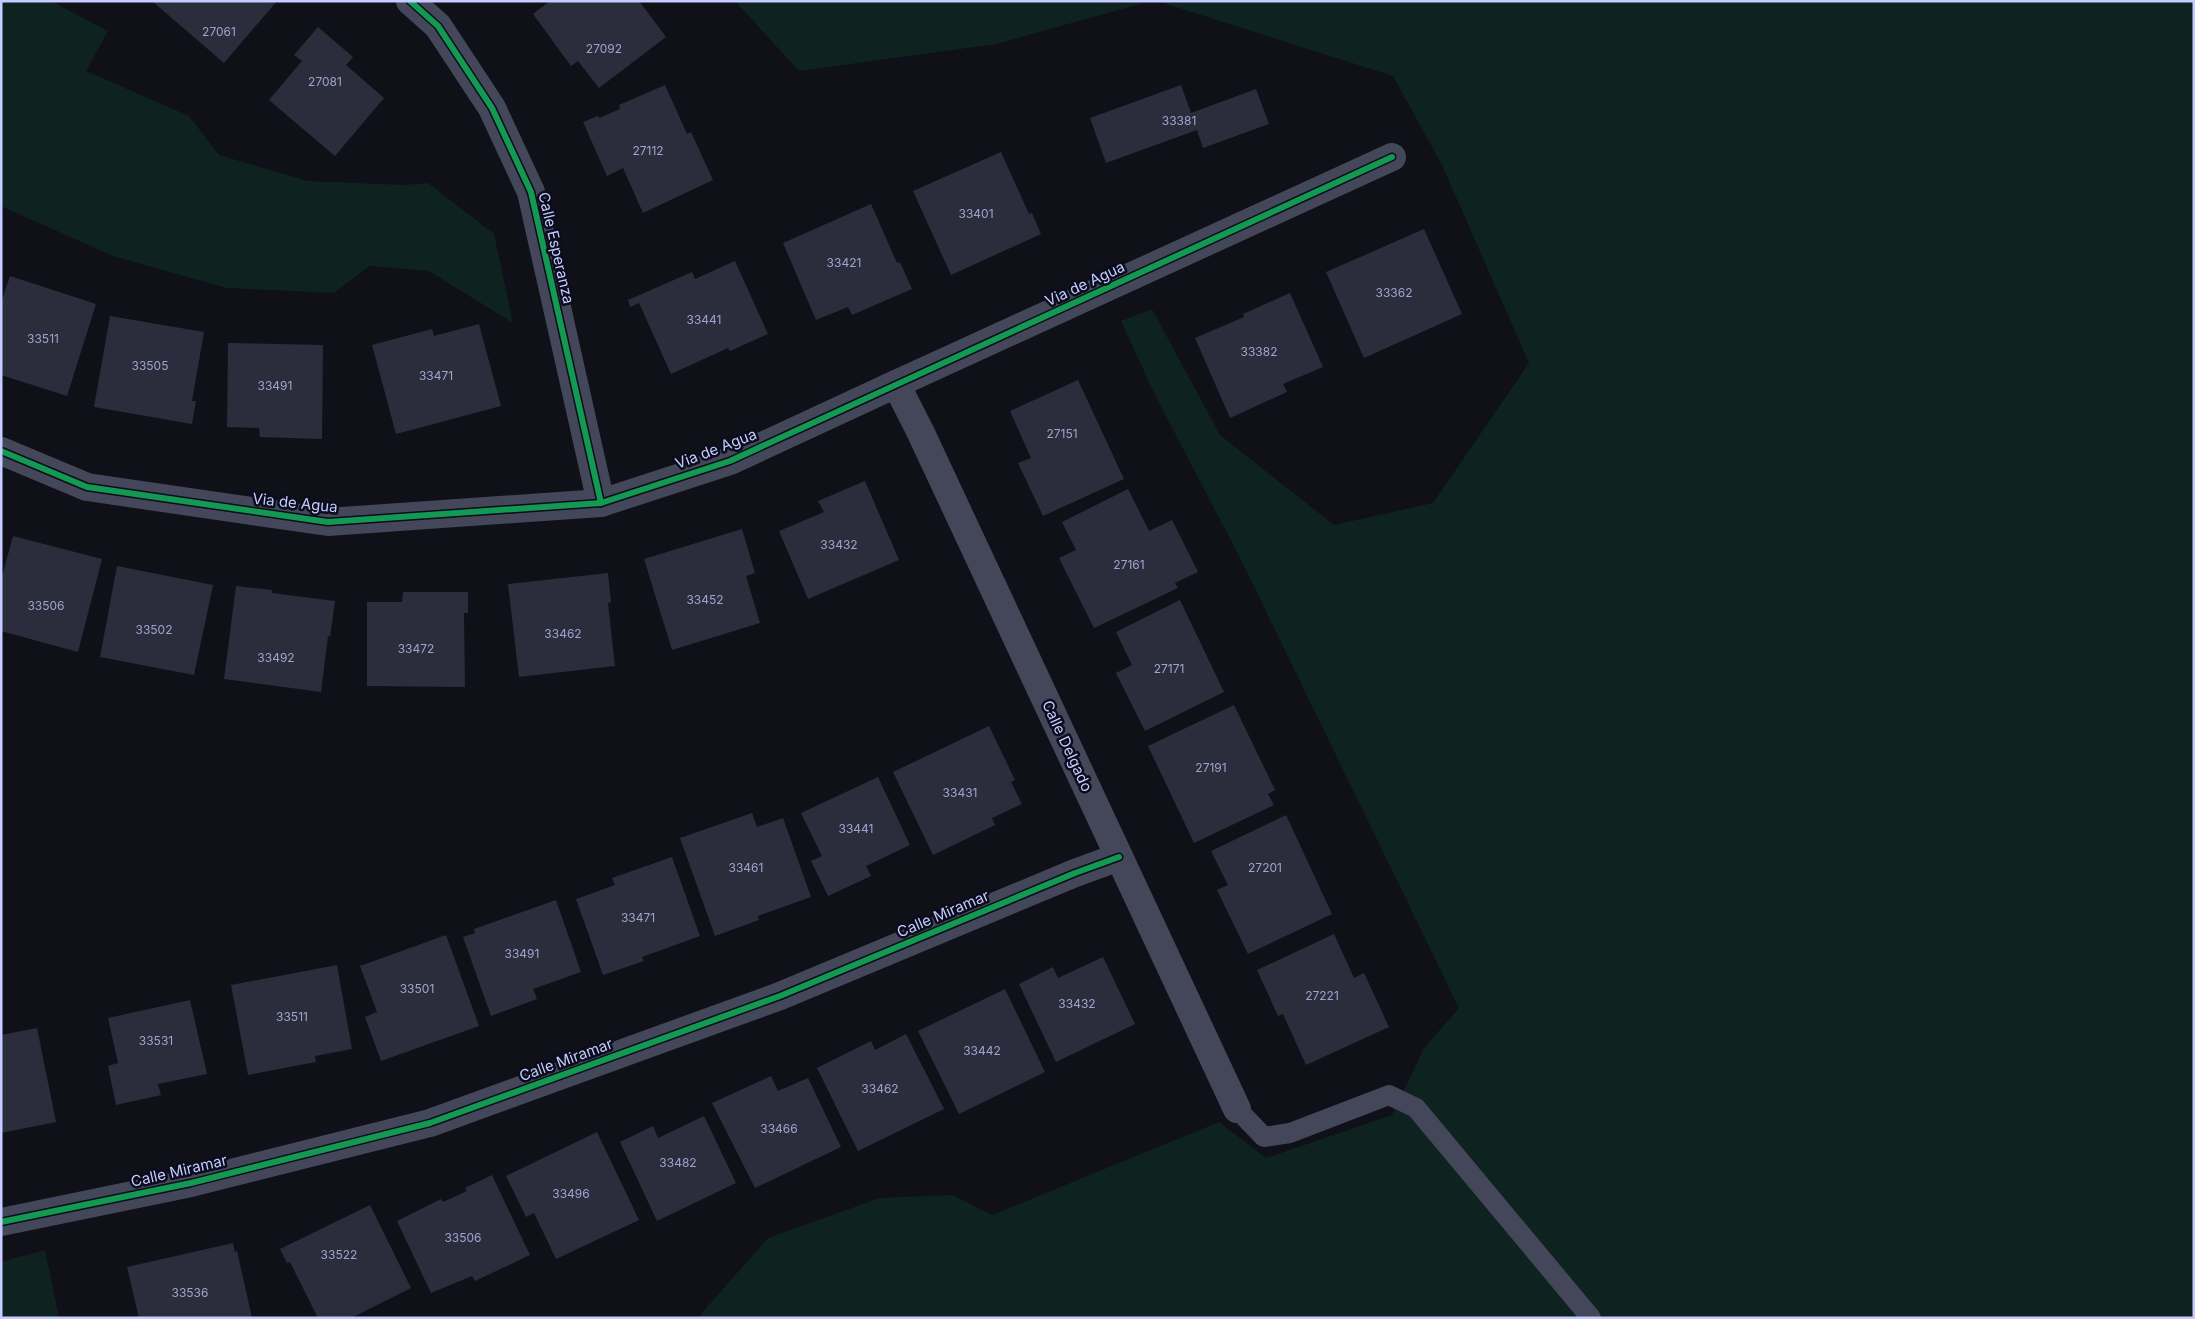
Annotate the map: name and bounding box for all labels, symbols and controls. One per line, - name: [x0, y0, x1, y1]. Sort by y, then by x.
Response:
- house number: 27061: [202, 24, 236, 39]
- house number: 27092: [586, 41, 622, 56]
- house number: 27081: [308, 74, 342, 89]
- house number: 33381: [1162, 113, 1196, 128]
- house number: 27112: [632, 143, 664, 158]
- street label: Calle Esperanza: [534, 190, 579, 306]
- house number: 33401: [958, 206, 994, 221]
- house number: 33421: [827, 255, 861, 270]
- street label: Via de Agua: [1042, 257, 1128, 310]
- house number: 33362: [1376, 285, 1413, 300]
- house number: 33441: [687, 312, 721, 327]
- house number: 33511: [27, 331, 59, 346]
- house number: 33382: [1241, 344, 1277, 359]
- house number: 33505: [132, 358, 168, 373]
- house number: 33471: [419, 368, 453, 383]
- house number: 33491: [258, 378, 292, 393]
- street label: Via de Agua: [672, 424, 759, 473]
- house number: 27151: [1046, 426, 1078, 441]
- street label: Via de Agua: [251, 489, 339, 516]
- house number: 33432: [820, 537, 858, 552]
- house number: 27161: [1113, 557, 1145, 572]
- house number: 33452: [686, 592, 724, 607]
- house number: 33506: [27, 598, 65, 613]
- house number: 33502: [135, 622, 173, 637]
- house number: 33462: [544, 626, 582, 641]
- house number: 33472: [398, 641, 434, 656]
- house number: 33492: [257, 650, 295, 665]
- house number: 27171: [1154, 661, 1184, 676]
- street label: Calle Delgado: [1038, 697, 1097, 794]
- house number: 27191: [1195, 760, 1227, 775]
- house number: 33431: [943, 785, 977, 800]
- house number: 33441: [839, 821, 873, 836]
- house number: 33461: [729, 860, 763, 875]
- house number: 27201: [1248, 860, 1282, 875]
- street label: Calle Miramar: [894, 885, 992, 941]
- house number: 33471: [621, 910, 655, 925]
- house number: 33491: [505, 946, 539, 961]
- house number: 33501: [400, 981, 434, 996]
- house number: 27221: [1305, 988, 1339, 1003]
- house number: 33432: [1058, 996, 1096, 1011]
- house number: 33511: [276, 1009, 308, 1024]
- house number: 33531: [139, 1033, 173, 1048]
- street label: Calle Miramar: [516, 1034, 615, 1085]
- house number: 33442: [963, 1043, 1001, 1058]
- house number: 33462: [861, 1081, 899, 1096]
- house number: 33466: [760, 1121, 798, 1136]
- street label: Calle Miramar: [129, 1150, 229, 1191]
- house number: 33482: [659, 1155, 697, 1170]
- house number: 33496: [552, 1186, 590, 1201]
- house number: 33506: [444, 1230, 482, 1245]
- house number: 33522: [321, 1247, 357, 1262]
- house number: 33536: [172, 1285, 208, 1300]

